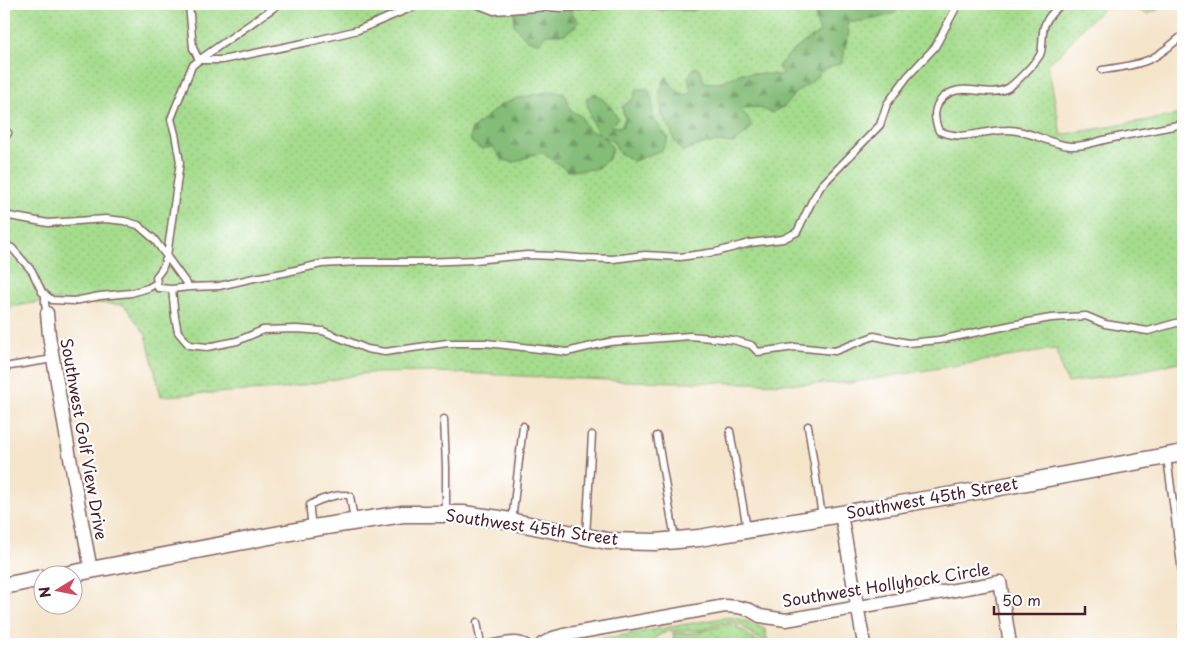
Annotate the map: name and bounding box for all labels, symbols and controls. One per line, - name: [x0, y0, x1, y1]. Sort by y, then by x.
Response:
- street label: Southwest Golf View Drive: [55, 336, 115, 542]
- street label: Southwest 45th Street: [844, 470, 1020, 524]
- street label: Southwest 45th Street: [444, 502, 620, 550]
- street label: Southwest Hollyhock Circle: [780, 556, 992, 612]
- north arrow: [32, 566, 82, 616]
- scale bar: [994, 583, 1086, 615]
- text: N: [33, 585, 56, 600]
- text: 50 m: [1002, 588, 1041, 611]

